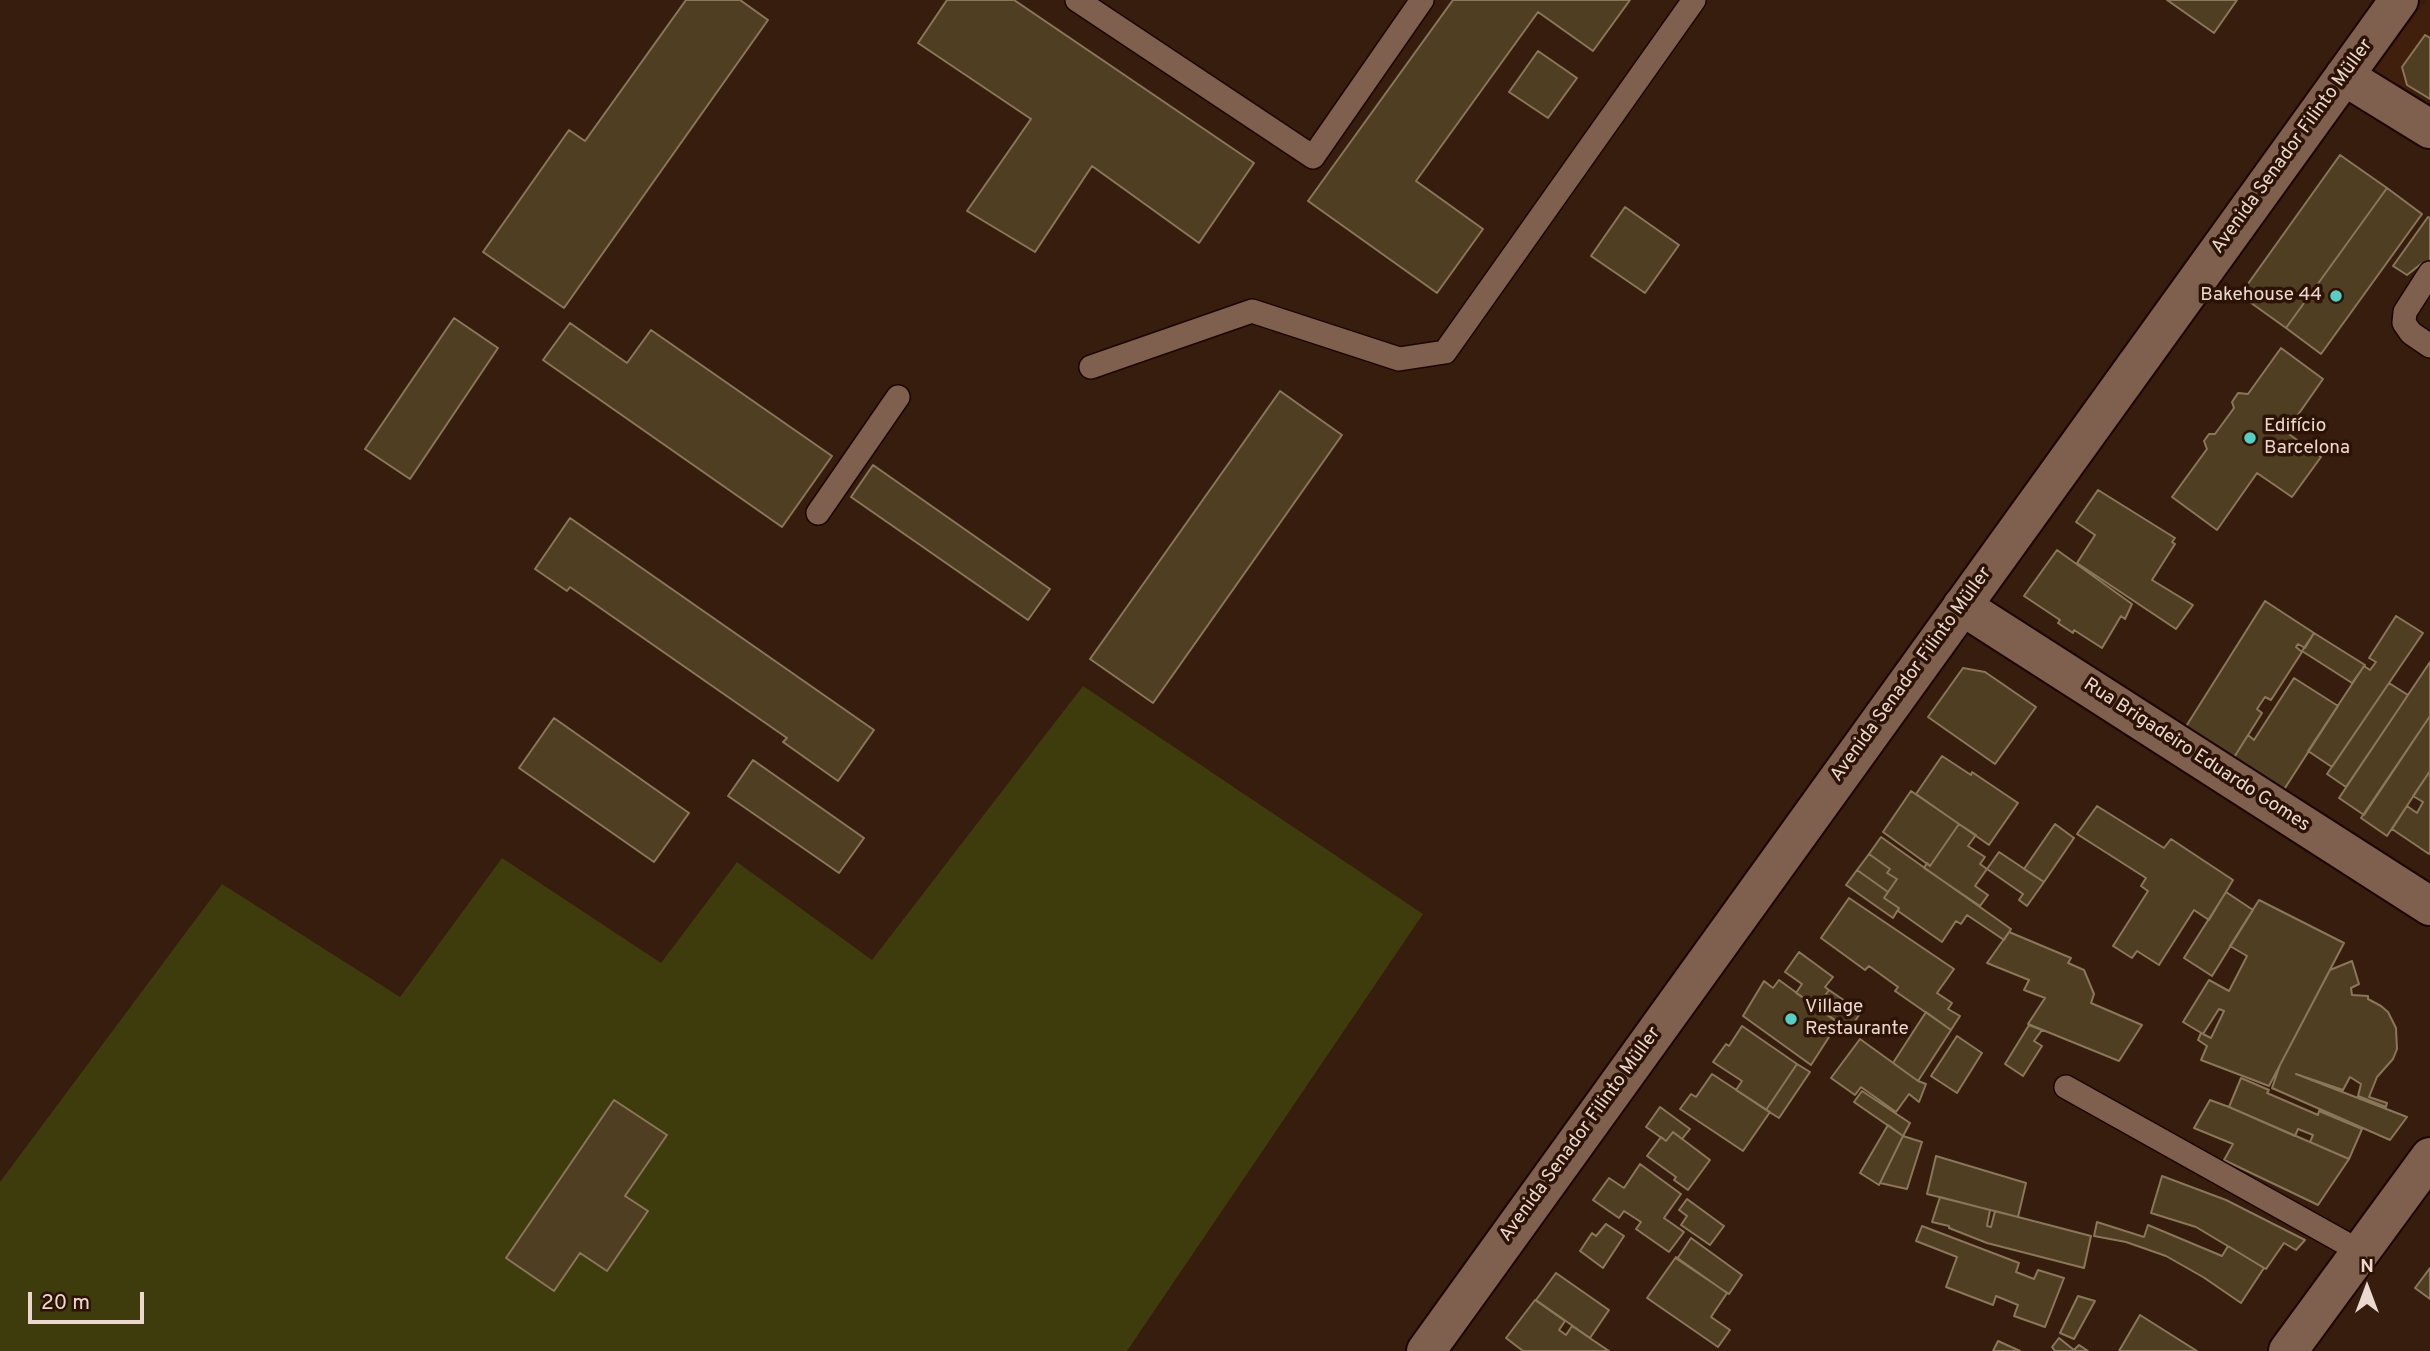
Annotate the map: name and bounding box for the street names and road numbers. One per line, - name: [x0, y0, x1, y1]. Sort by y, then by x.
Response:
- street label: Avenida Senador Filinto Müller: [2207, 35, 2379, 259]
- street label: Avenida Senador Filinto Müller: [1826, 563, 1998, 787]
- street label: Rua Brigadeiro Eduardo Gomes: [2079, 674, 2313, 838]
- street label: Avenida Senador Filinto Müller: [1495, 1023, 1667, 1247]

